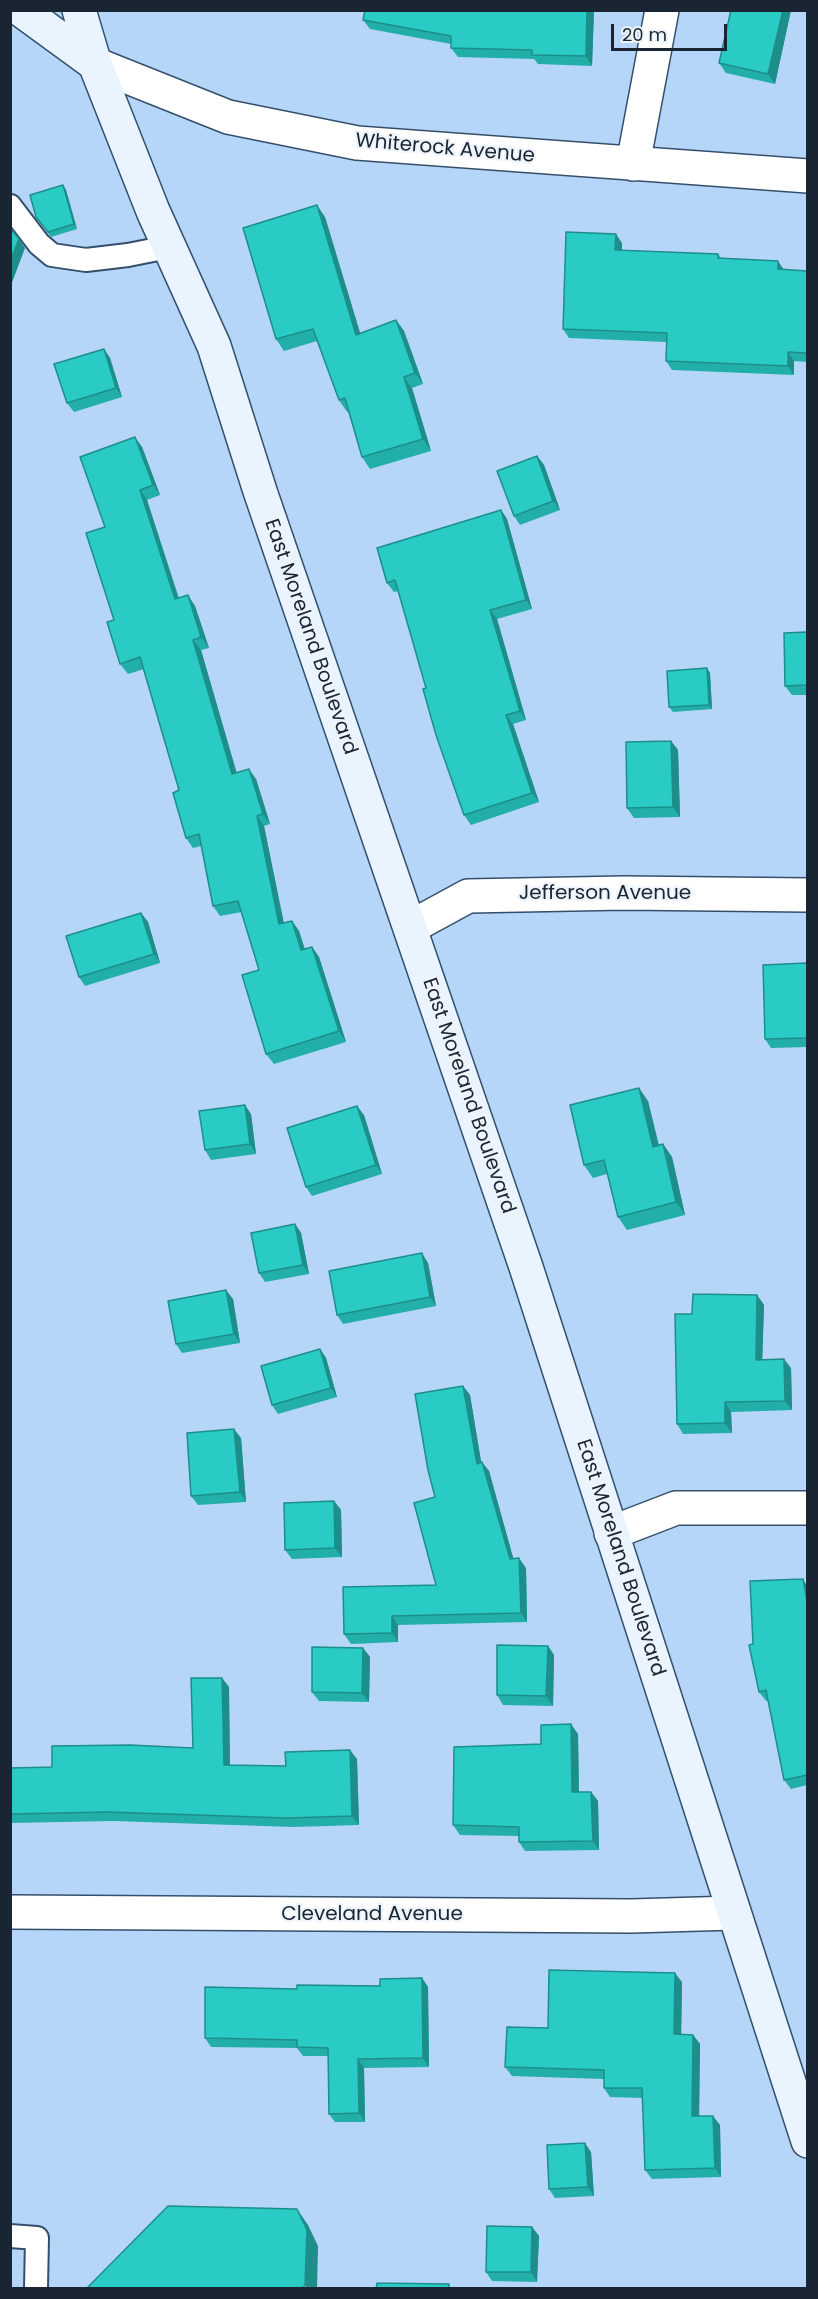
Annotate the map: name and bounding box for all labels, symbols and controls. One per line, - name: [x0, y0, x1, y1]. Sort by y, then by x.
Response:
- scale bar: [614, 12, 730, 50]
- text: 20 m: [622, 22, 667, 47]
- street label: Whiterock Avenue: [354, 129, 536, 169]
- street label: East Moreland Boulevard: [258, 516, 362, 758]
- street label: Jefferson Avenue: [519, 882, 691, 906]
- street label: East Moreland Boulevard: [416, 975, 520, 1217]
- street label: East Moreland Boulevard: [570, 1436, 670, 1680]
- street label: Cleveland Avenue: [281, 1903, 463, 1927]

